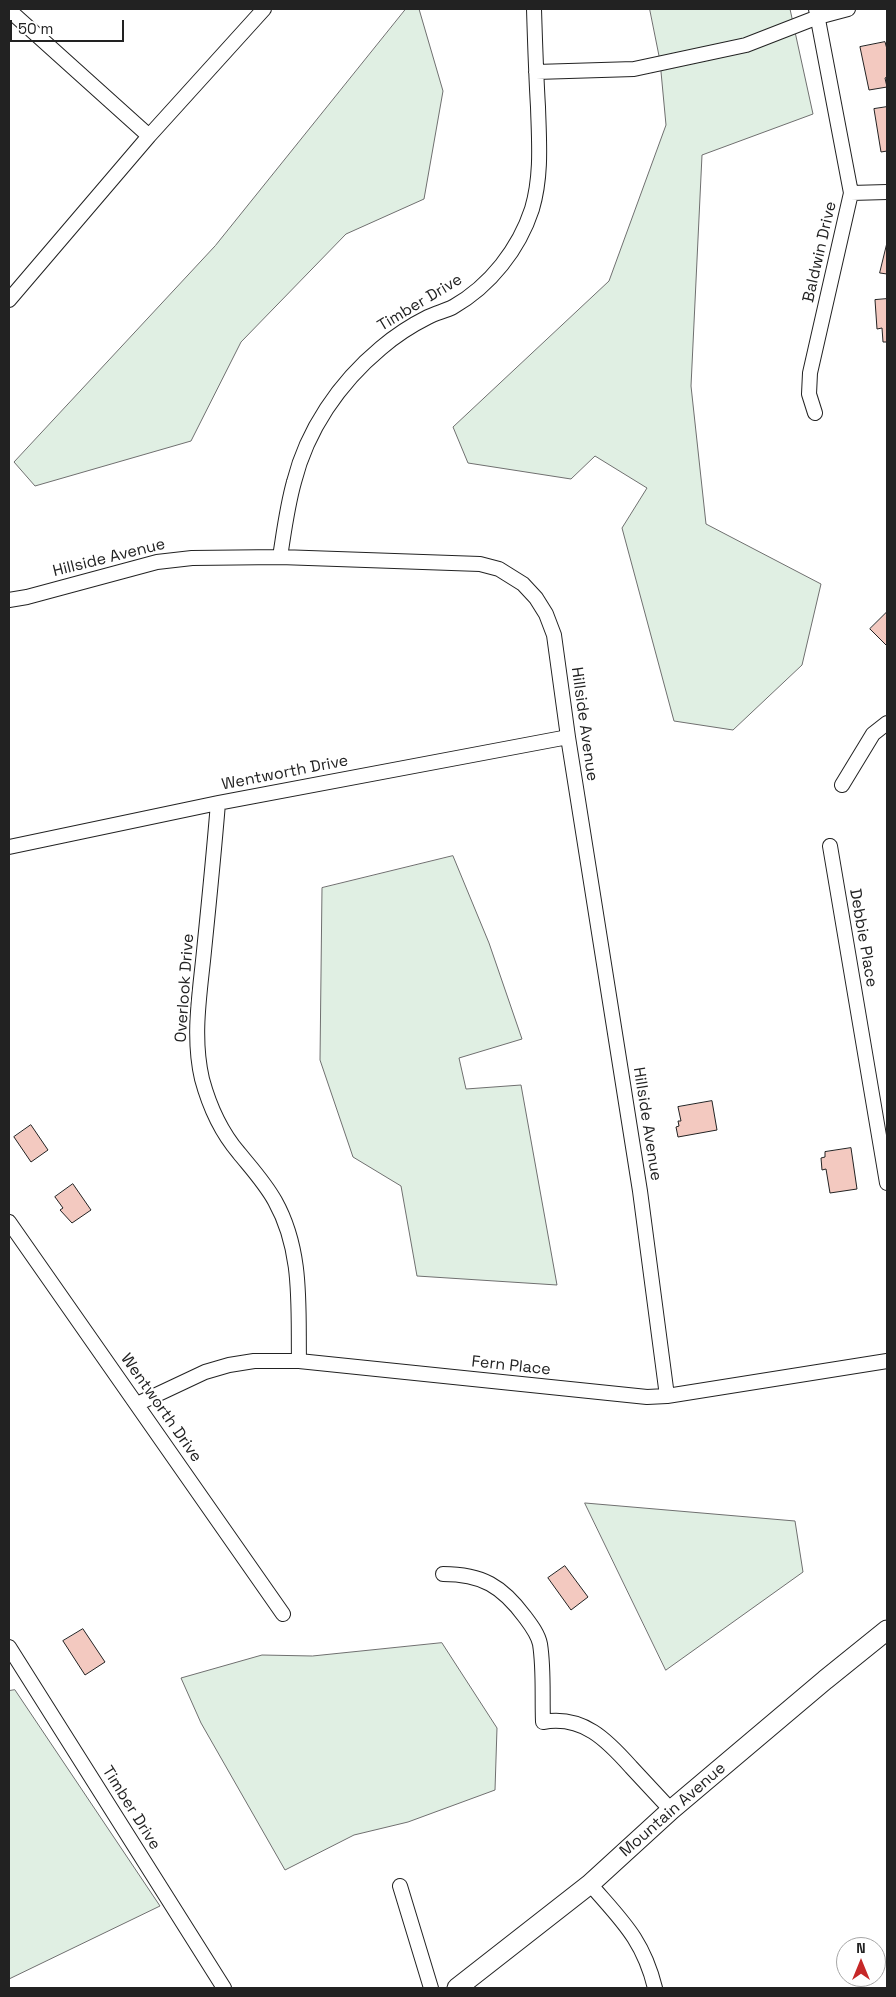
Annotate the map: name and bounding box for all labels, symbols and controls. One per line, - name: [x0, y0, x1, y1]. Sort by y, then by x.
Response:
- scale bar: [12, 10, 126, 42]
- text: 50 m: [18, 19, 53, 38]
- street label: Baldwin Drive: [799, 200, 841, 304]
- street label: Timber Drive: [374, 270, 466, 336]
- street label: Hillside Avenue: [51, 535, 167, 581]
- street label: Hillside Avenue: [566, 666, 602, 782]
- street label: Wentworth Drive: [220, 751, 350, 795]
- street label: Debbie Place: [845, 887, 881, 989]
- street label: Overlook Drive: [172, 933, 198, 1043]
- street label: Hillside Avenue: [629, 1066, 665, 1182]
- street label: Wentworth Drive: [116, 1350, 206, 1466]
- street label: Fern Place: [470, 1352, 552, 1380]
- street label: Mountain Avenue: [616, 1759, 730, 1861]
- street label: Timber Drive: [98, 1763, 164, 1853]
- north arrow: [836, 1937, 886, 1987]
- text: N: [856, 1939, 866, 1957]

